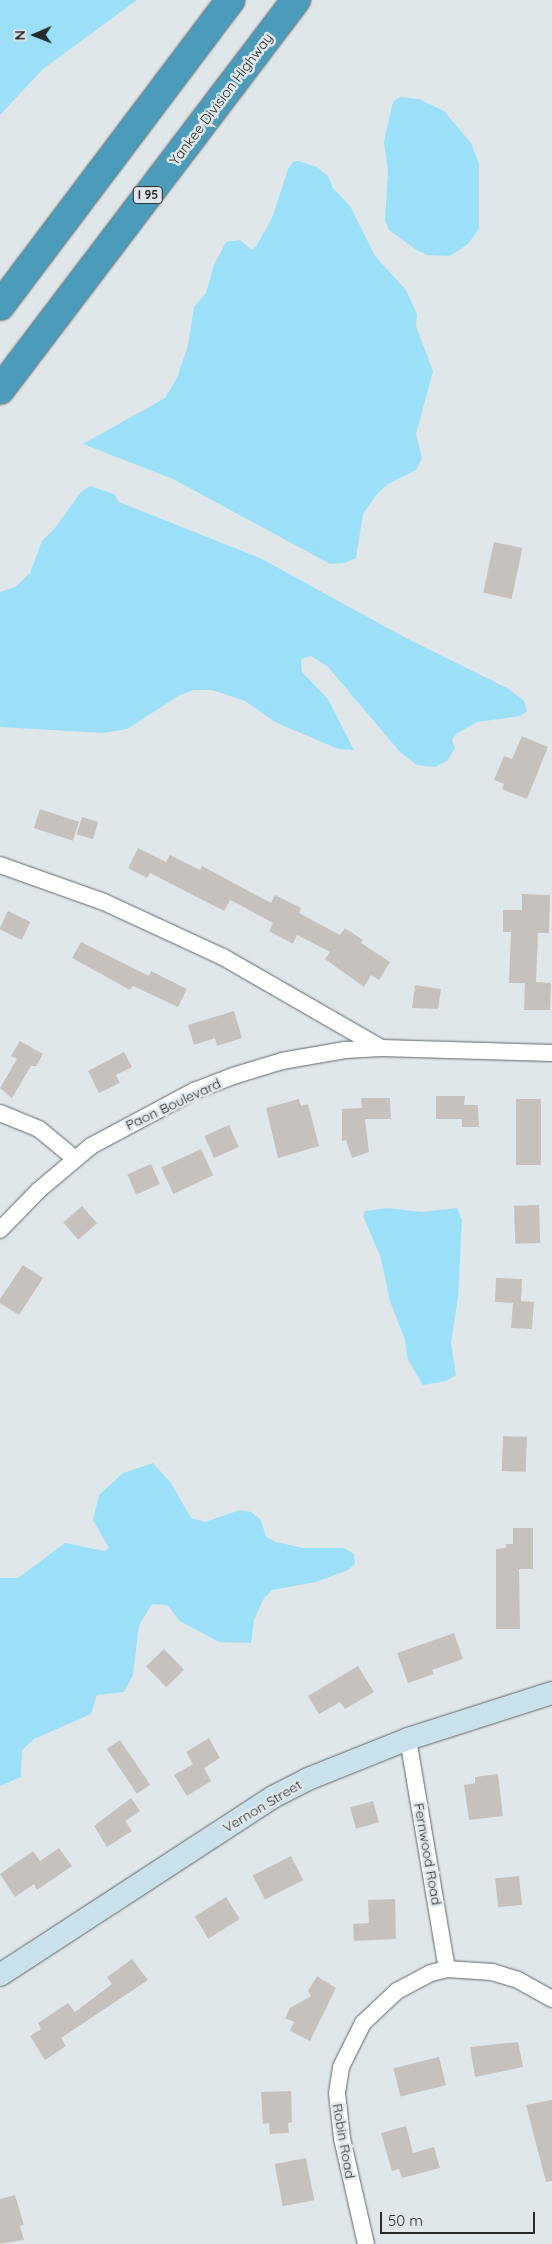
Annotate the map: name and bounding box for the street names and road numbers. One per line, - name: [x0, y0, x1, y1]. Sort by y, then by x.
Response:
- street label: Yankee Division Highway: [166, 30, 276, 168]
- road number: I 95: [132, 186, 164, 204]
- street label: Paon Boulevard: [123, 1075, 223, 1133]
- street label: Vernon Street: [220, 1776, 304, 1836]
- street label: Fernwood Road: [411, 1802, 445, 1906]
- street label: Robin Road: [329, 2102, 359, 2180]

